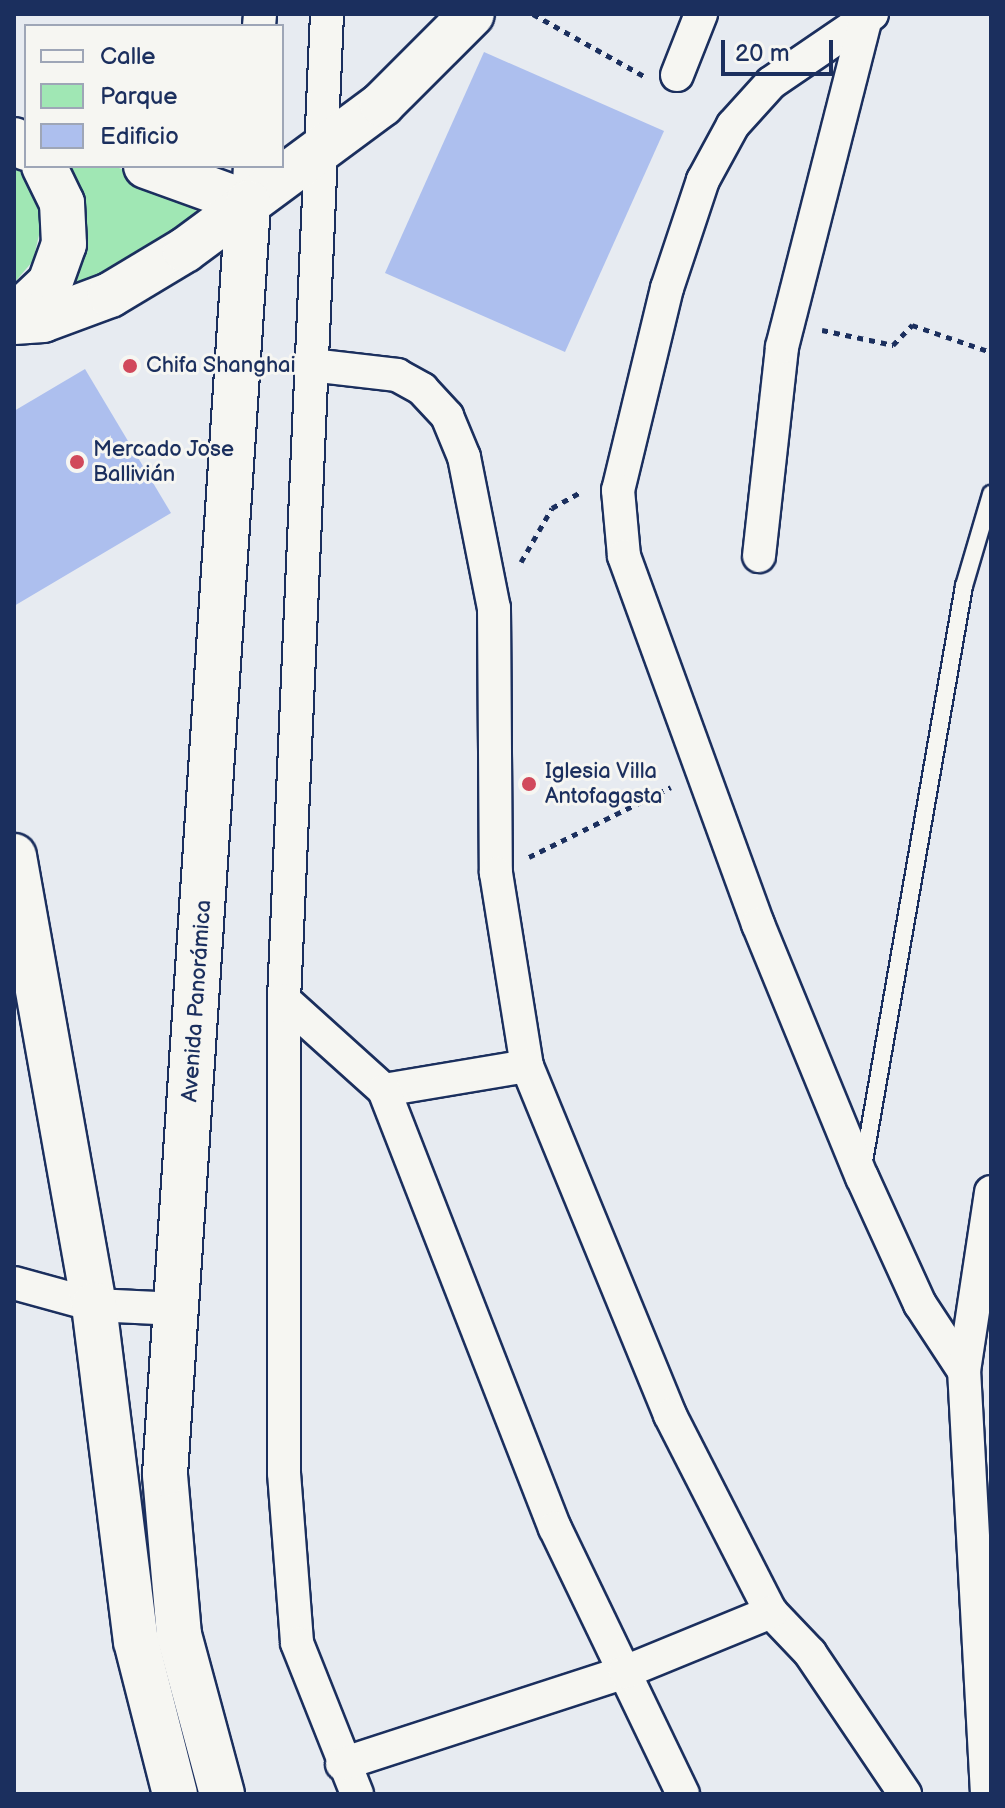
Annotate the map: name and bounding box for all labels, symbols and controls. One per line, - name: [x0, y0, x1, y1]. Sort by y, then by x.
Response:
- legend: [24, 24, 284, 168]
- scale bar: [725, 24, 837, 74]
- text: 20 m: [735, 39, 790, 68]
- text: Calle: [100, 42, 155, 71]
- text: Parque: [100, 82, 178, 111]
- text: Edificio: [100, 122, 179, 151]
- place label: Chifa Shanghai: [146, 353, 296, 379]
- marker: Chifa Shanghai: [121, 357, 139, 375]
- place label: Mercado Jose Ballivián: [93, 436, 235, 488]
- marker: Mercado Jose Ballivián: [68, 453, 86, 471]
- place label: Iglesia Villa Antofagasta: [545, 758, 662, 810]
- marker: Iglesia Villa Antofagasta: [520, 775, 538, 793]
- street label: Avenida Panorámica: [177, 899, 217, 1103]

